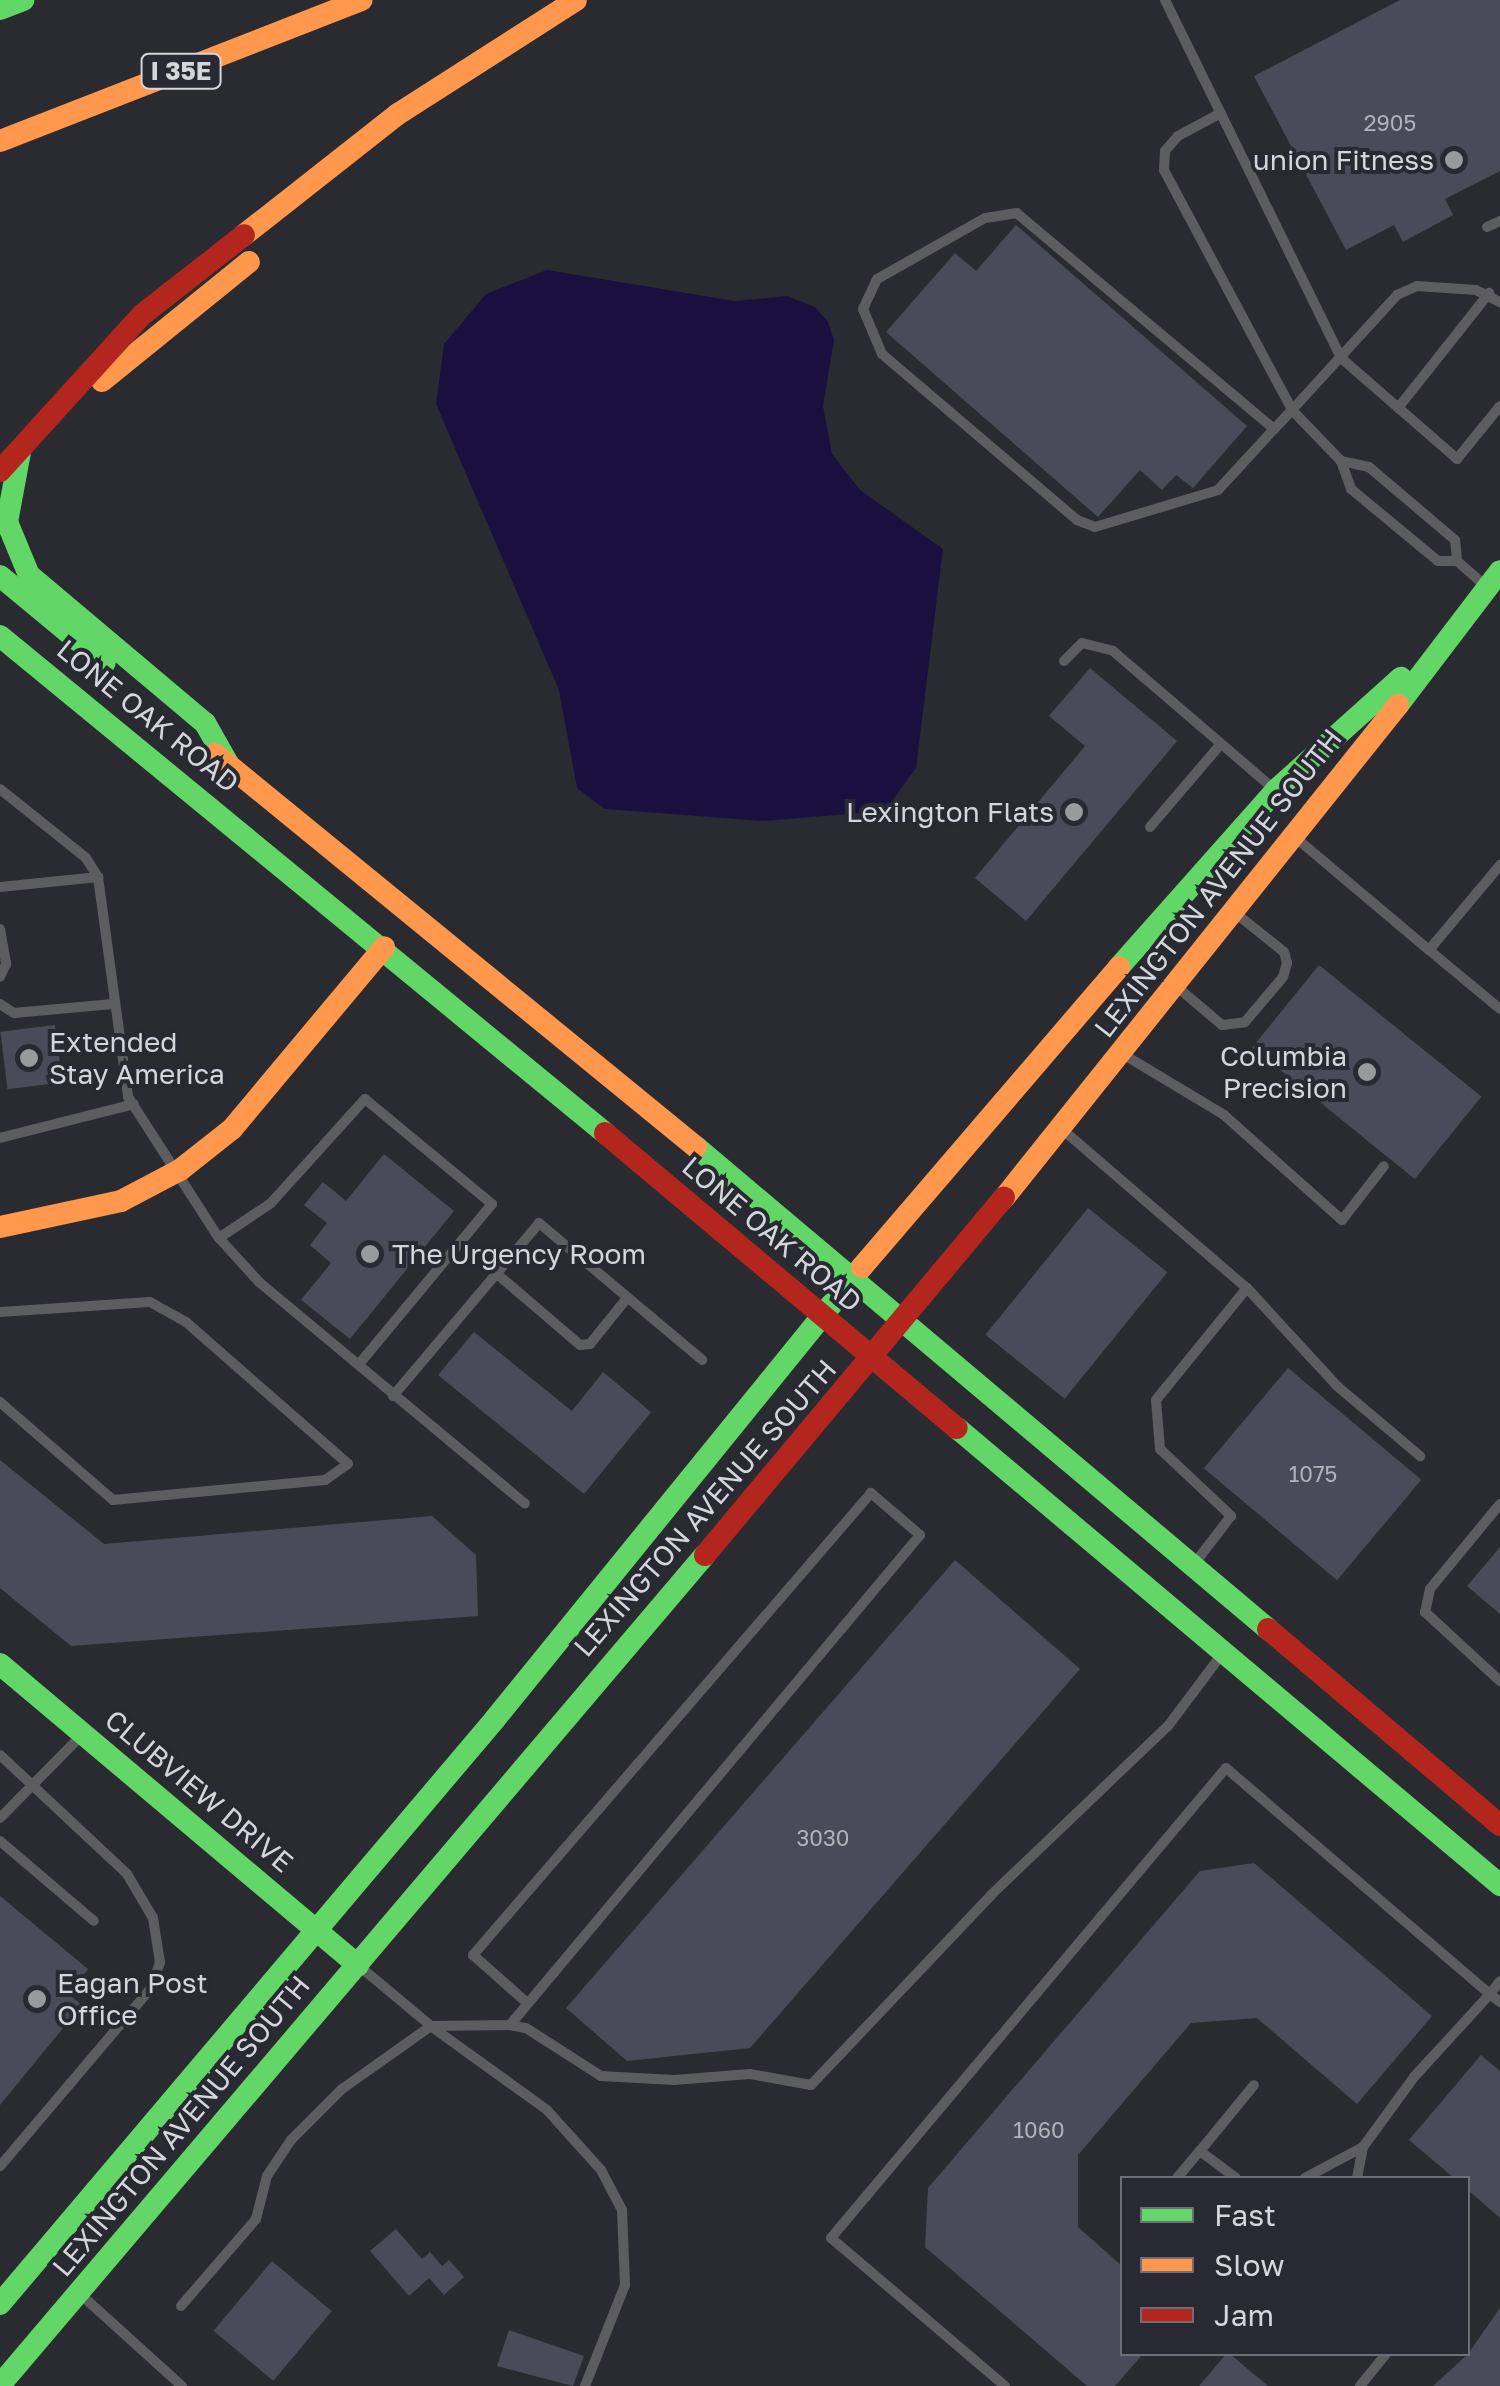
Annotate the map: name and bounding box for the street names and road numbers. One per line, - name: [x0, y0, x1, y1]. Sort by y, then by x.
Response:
- road number: I 35E: [138, 51, 224, 91]
- street label: LONE OAK ROAD: [50, 633, 246, 799]
- street label: LEXINGTON AVENUE SOUTH: [1087, 722, 1349, 1044]
- street label: LONE OAK ROAD: [676, 1149, 868, 1319]
- street label: LEXINGTON AVENUE SOUTH: [567, 1353, 843, 1663]
- street label: CLUBVIEW DRIVE: [98, 1703, 300, 1879]
- street label: LEXINGTON AVENUE SOUTH: [45, 1969, 317, 2283]

